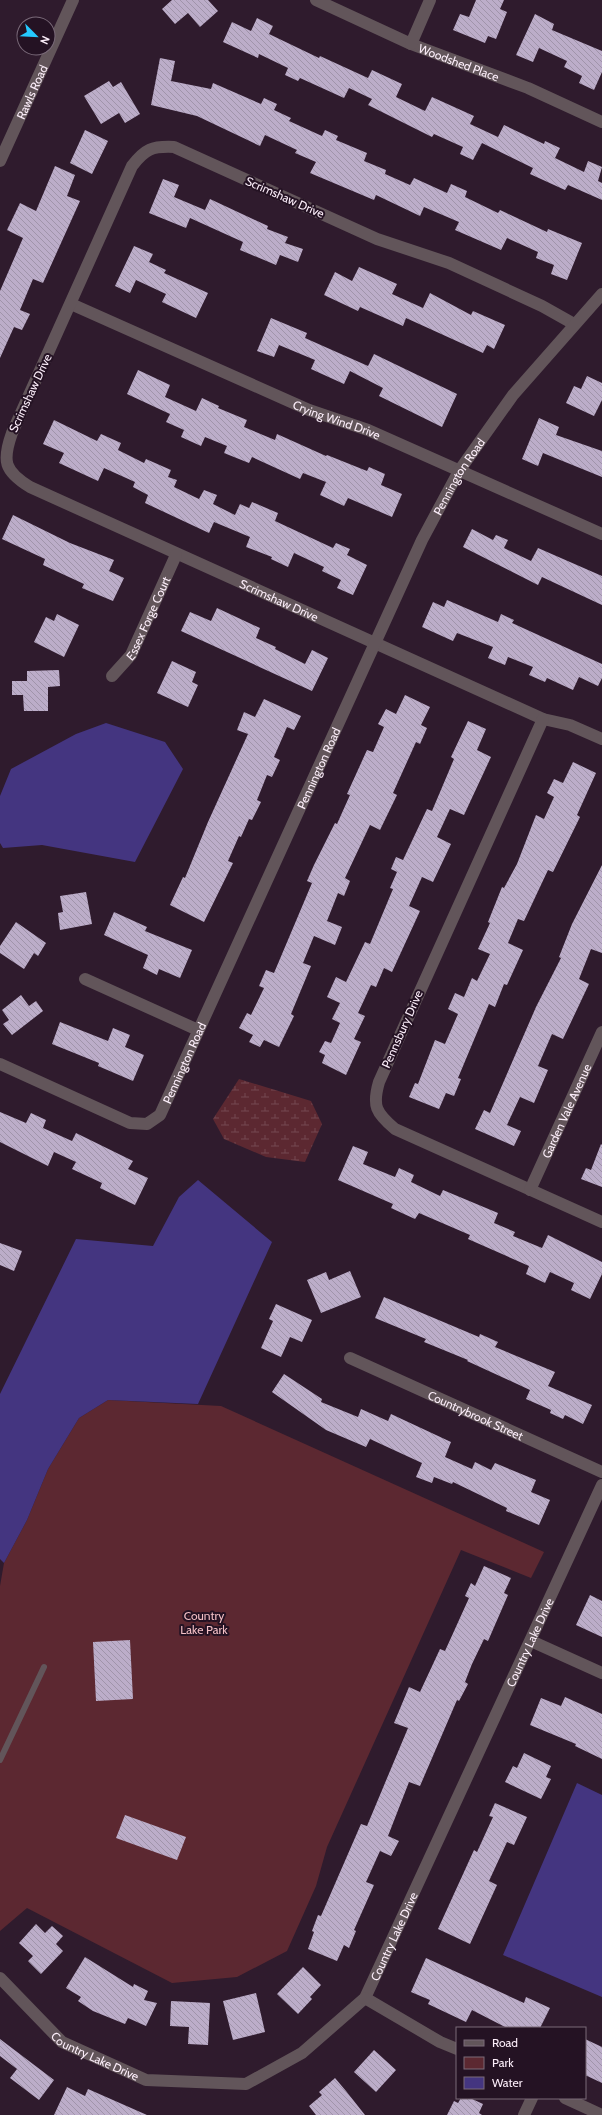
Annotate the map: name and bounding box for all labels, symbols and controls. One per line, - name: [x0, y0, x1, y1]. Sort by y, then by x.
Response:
- north arrow: [16, 16, 56, 56]
- text: N: [37, 34, 53, 46]
- street label: Woodshed Place: [417, 40, 501, 84]
- street label: Rawls Road: [13, 62, 50, 121]
- street label: Scrimshaw Drive: [243, 173, 327, 221]
- street label: Scrimshaw Drive: [5, 351, 55, 435]
- street label: Crying Wind Drive: [291, 396, 383, 442]
- street label: Pennington Road: [429, 435, 488, 517]
- street label: Essex Forge Court: [123, 574, 173, 663]
- street label: Scrimshaw Drive: [238, 575, 321, 624]
- street label: Pennington Road: [293, 725, 343, 811]
- street label: Pennsbury Drive: [378, 988, 426, 1070]
- street label: Pennington Road: [159, 1020, 209, 1106]
- street label: Garden Vale Avenue: [538, 1061, 594, 1160]
- street label: Countrybrook Street: [426, 1387, 526, 1443]
- street label: Country Lake Drive: [502, 1595, 556, 1689]
- park label: Country Lake Park: [180, 1608, 228, 1637]
- street label: Country Lake Drive: [367, 1890, 420, 1983]
- legend: [456, 2027, 586, 2099]
- street label: Country Lake Drive: [48, 2028, 142, 2083]
- text: Road: [492, 2035, 518, 2050]
- text: Park: [492, 2055, 514, 2070]
- text: Water: [492, 2075, 523, 2090]

